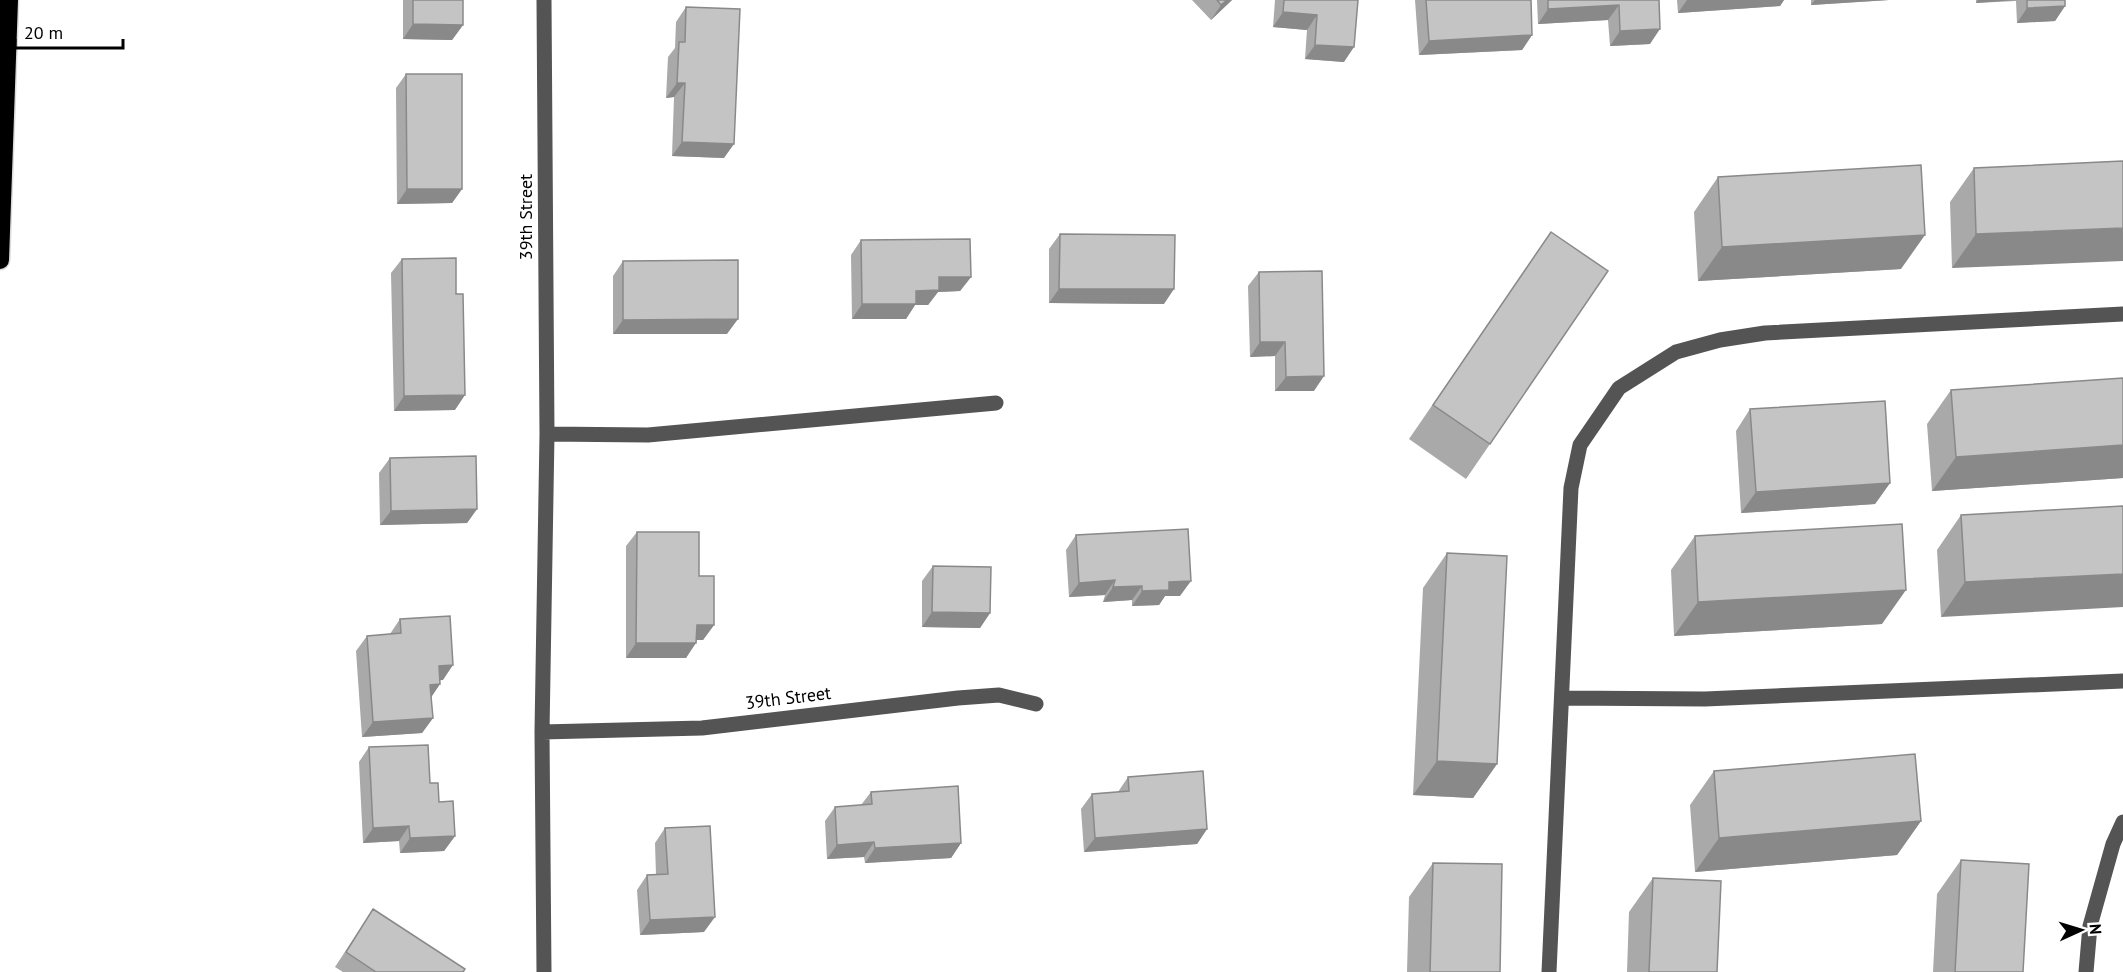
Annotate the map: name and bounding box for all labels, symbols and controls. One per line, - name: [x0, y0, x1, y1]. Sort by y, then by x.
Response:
- scale bar: [15, 12, 123, 50]
- text: 20 m: [24, 21, 63, 44]
- street label: 39th Street: [514, 174, 537, 260]
- street label: 39th Street: [744, 681, 832, 714]
- north arrow: [2051, 900, 2111, 960]
- text: N: [2086, 923, 2106, 935]

